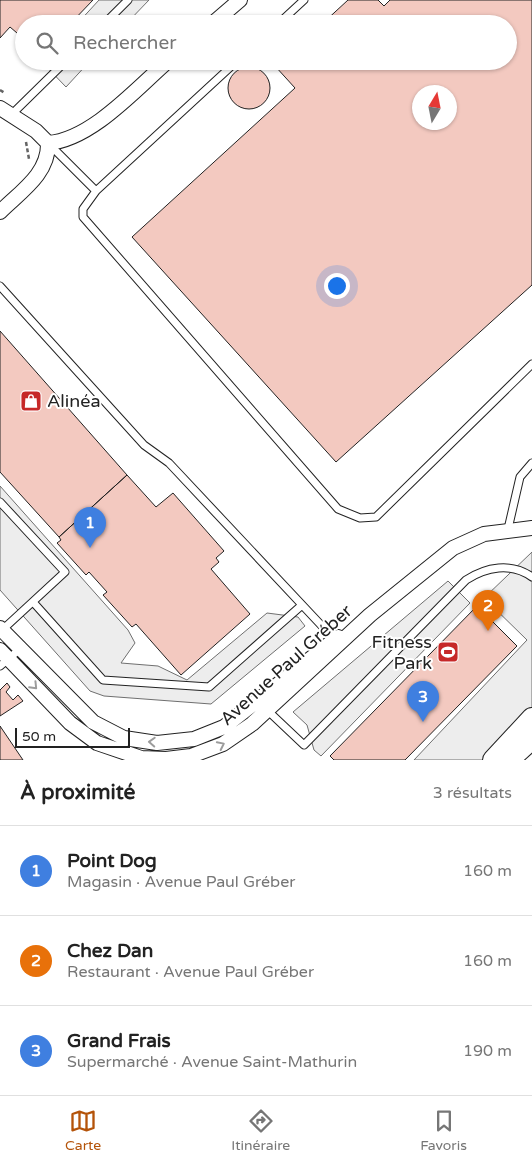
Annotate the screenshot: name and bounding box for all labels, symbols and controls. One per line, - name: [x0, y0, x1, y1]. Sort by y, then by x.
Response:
- search box: [15, 15, 517, 70]
- icon: search: [33, 29, 61, 57]
- text: Rechercher: [73, 32, 176, 54]
- north arrow: [412, 85, 457, 130]
- your location: [324, 273, 350, 299]
- shop icon: Alinéa: [19, 389, 43, 413]
- place label: Alinéa: [47, 390, 101, 412]
- pin: 1: [74, 507, 106, 548]
- pin: 2: [472, 590, 504, 631]
- street label: Avenue Paul Gréber: [216, 600, 357, 730]
- place label: Fitness Park: [371, 631, 432, 674]
- sports icon: Fitness Park: [436, 640, 460, 664]
- one-way arrow: [28, 680, 37, 689]
- pin: 3: [407, 681, 439, 722]
- scale bar: [15, 725, 130, 748]
- text: 50 m: [22, 728, 56, 745]
- one-way arrow: [148, 737, 156, 748]
- one-way arrow: [216, 741, 225, 751]
- text: À proximité: [20, 780, 135, 805]
- text: 3 résultats: [433, 783, 512, 803]
- text: Point Dog: [67, 850, 157, 872]
- text: 1: [31, 861, 41, 881]
- text: 160 m: [463, 861, 512, 881]
- text: Magasin · Avenue Paul Gréber: [67, 872, 295, 892]
- text: Chez Dan: [67, 940, 153, 962]
- text: 2: [31, 951, 41, 971]
- text: 160 m: [463, 951, 512, 971]
- text: Restaurant · Avenue Paul Gréber: [67, 962, 314, 982]
- text: Grand Frais: [67, 1030, 171, 1052]
- text: 3: [31, 1041, 41, 1061]
- text: 190 m: [463, 1041, 512, 1061]
- text: Supermarché · Avenue Saint-Mathurin: [67, 1052, 357, 1072]
- tab: Carte: [65, 1107, 101, 1154]
- tab: Itinéraire: [231, 1107, 290, 1154]
- tab: Favoris: [420, 1107, 467, 1154]

